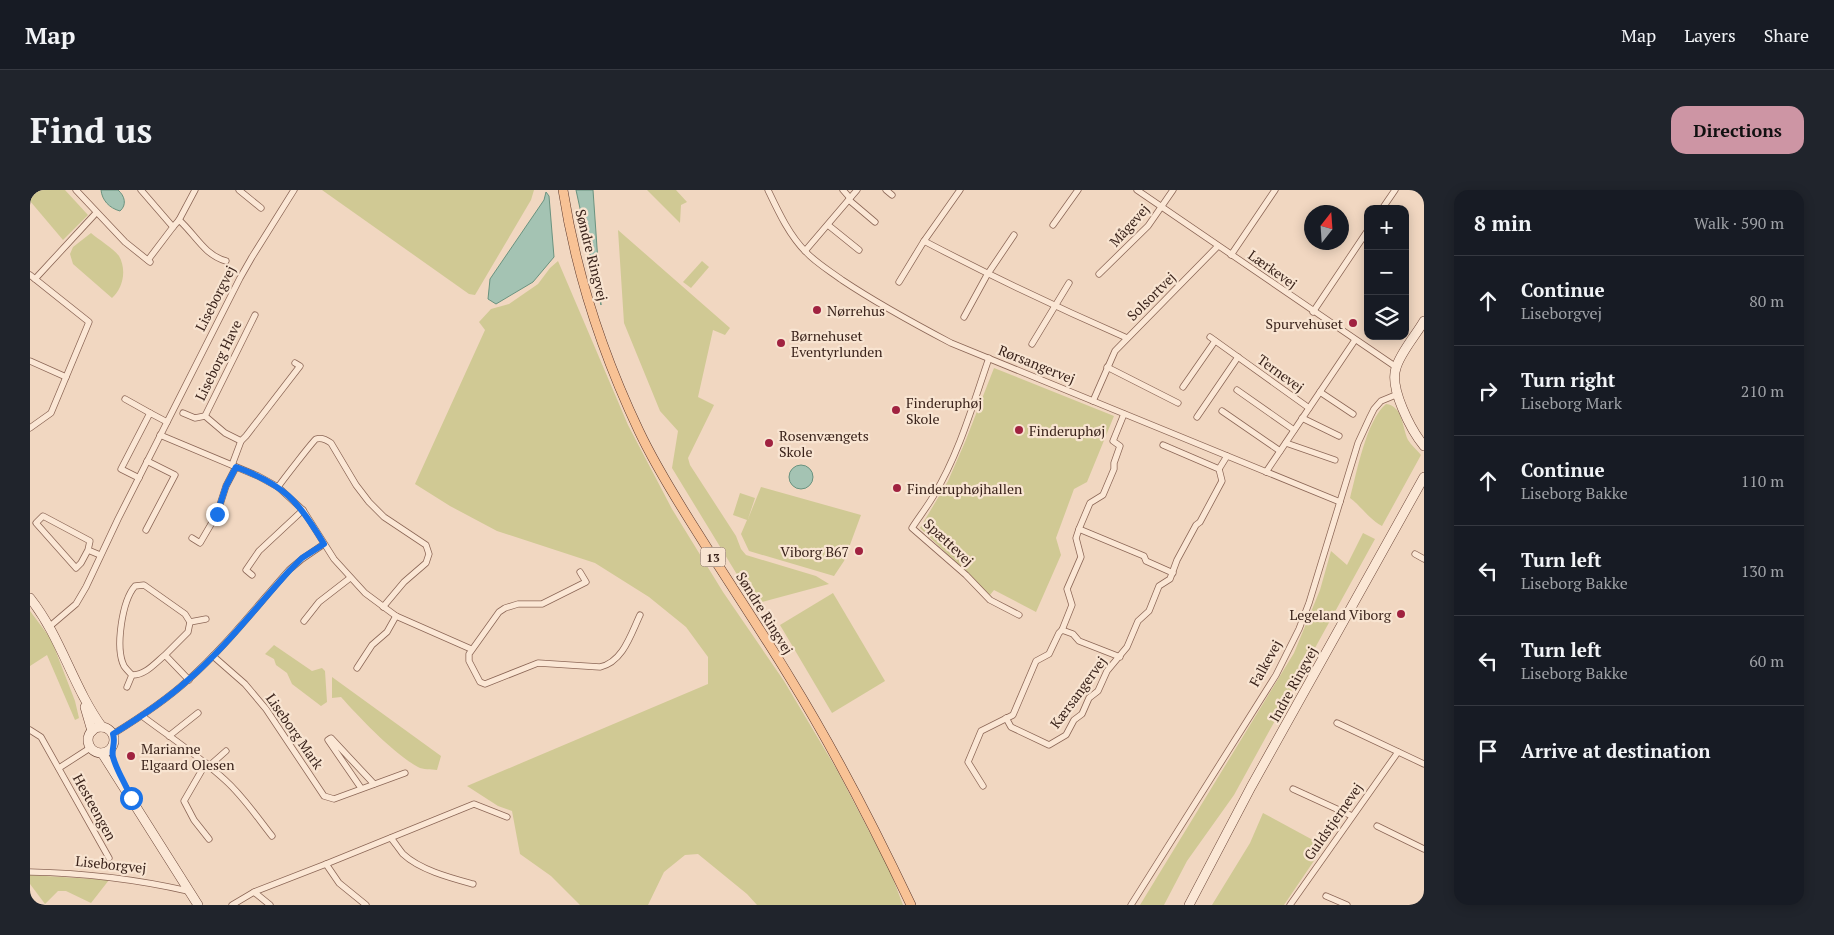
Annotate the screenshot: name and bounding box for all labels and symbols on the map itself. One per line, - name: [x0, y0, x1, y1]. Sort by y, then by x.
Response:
- street label: Mågevej: [1105, 200, 1153, 250]
- north arrow: [1304, 205, 1349, 250]
- street label: Søndre Ringvej: [571, 207, 613, 303]
- street label: Lærkevej: [1245, 245, 1301, 293]
- street label: Liseborgvej: [190, 262, 240, 334]
- street label: Solsortvej: [1122, 267, 1180, 325]
- place label: Nørrehus: [827, 301, 885, 320]
- marker: Nørrehus: [811, 304, 823, 316]
- place label: Spurvehuset: [1265, 314, 1344, 333]
- street label: Liseborg Have: [190, 316, 246, 404]
- marker: Spurvehuset: [1347, 317, 1359, 329]
- place label: Børnehuset Eventyrlunden: [791, 326, 883, 361]
- marker: Børnehuset Eventyrlunden: [775, 337, 787, 349]
- street label: Rørsangervej: [996, 340, 1078, 388]
- street label: Ternevej: [1254, 350, 1308, 396]
- place label: Finderuphøj Skole: [906, 393, 982, 428]
- marker: Finderuphøj Skole: [890, 404, 902, 416]
- place label: Finderuphøj: [1029, 421, 1105, 440]
- marker: Finderuphøj: [1013, 424, 1025, 436]
- place label: Rosenvængets Skole: [779, 426, 869, 461]
- marker: Rosenvængets Skole: [763, 437, 775, 449]
- place label: Finderuphøjhallen: [907, 479, 1023, 498]
- marker: Finderuphøjhallen: [891, 482, 903, 494]
- route end: [206, 503, 229, 526]
- street label: Spættevej: [920, 514, 978, 570]
- place label: Viborg B67: [780, 542, 849, 561]
- marker: Viborg B67: [853, 545, 865, 557]
- road number: 13: [700, 548, 726, 567]
- street label: Søndre Ringvej: [732, 568, 798, 658]
- place label: Legeland Viborg: [1290, 605, 1392, 624]
- marker: Legeland Viborg: [1395, 608, 1407, 620]
- street label: Falkevej: [1244, 636, 1286, 690]
- street label: Indre Ringvej: [1264, 643, 1322, 725]
- street label: Kærsangervej: [1045, 652, 1111, 732]
- street label: Liseborg Mark: [262, 689, 329, 773]
- place label: Marianne Elgaard Olesen: [141, 739, 235, 774]
- marker: Marianne Elgaard Olesen: [125, 750, 137, 762]
- street label: Hesteengen: [69, 770, 121, 844]
- street label: Guldstjernevej: [1299, 779, 1367, 863]
- route start: [120, 787, 143, 810]
- street label: Liseborgvej: [75, 851, 147, 877]

